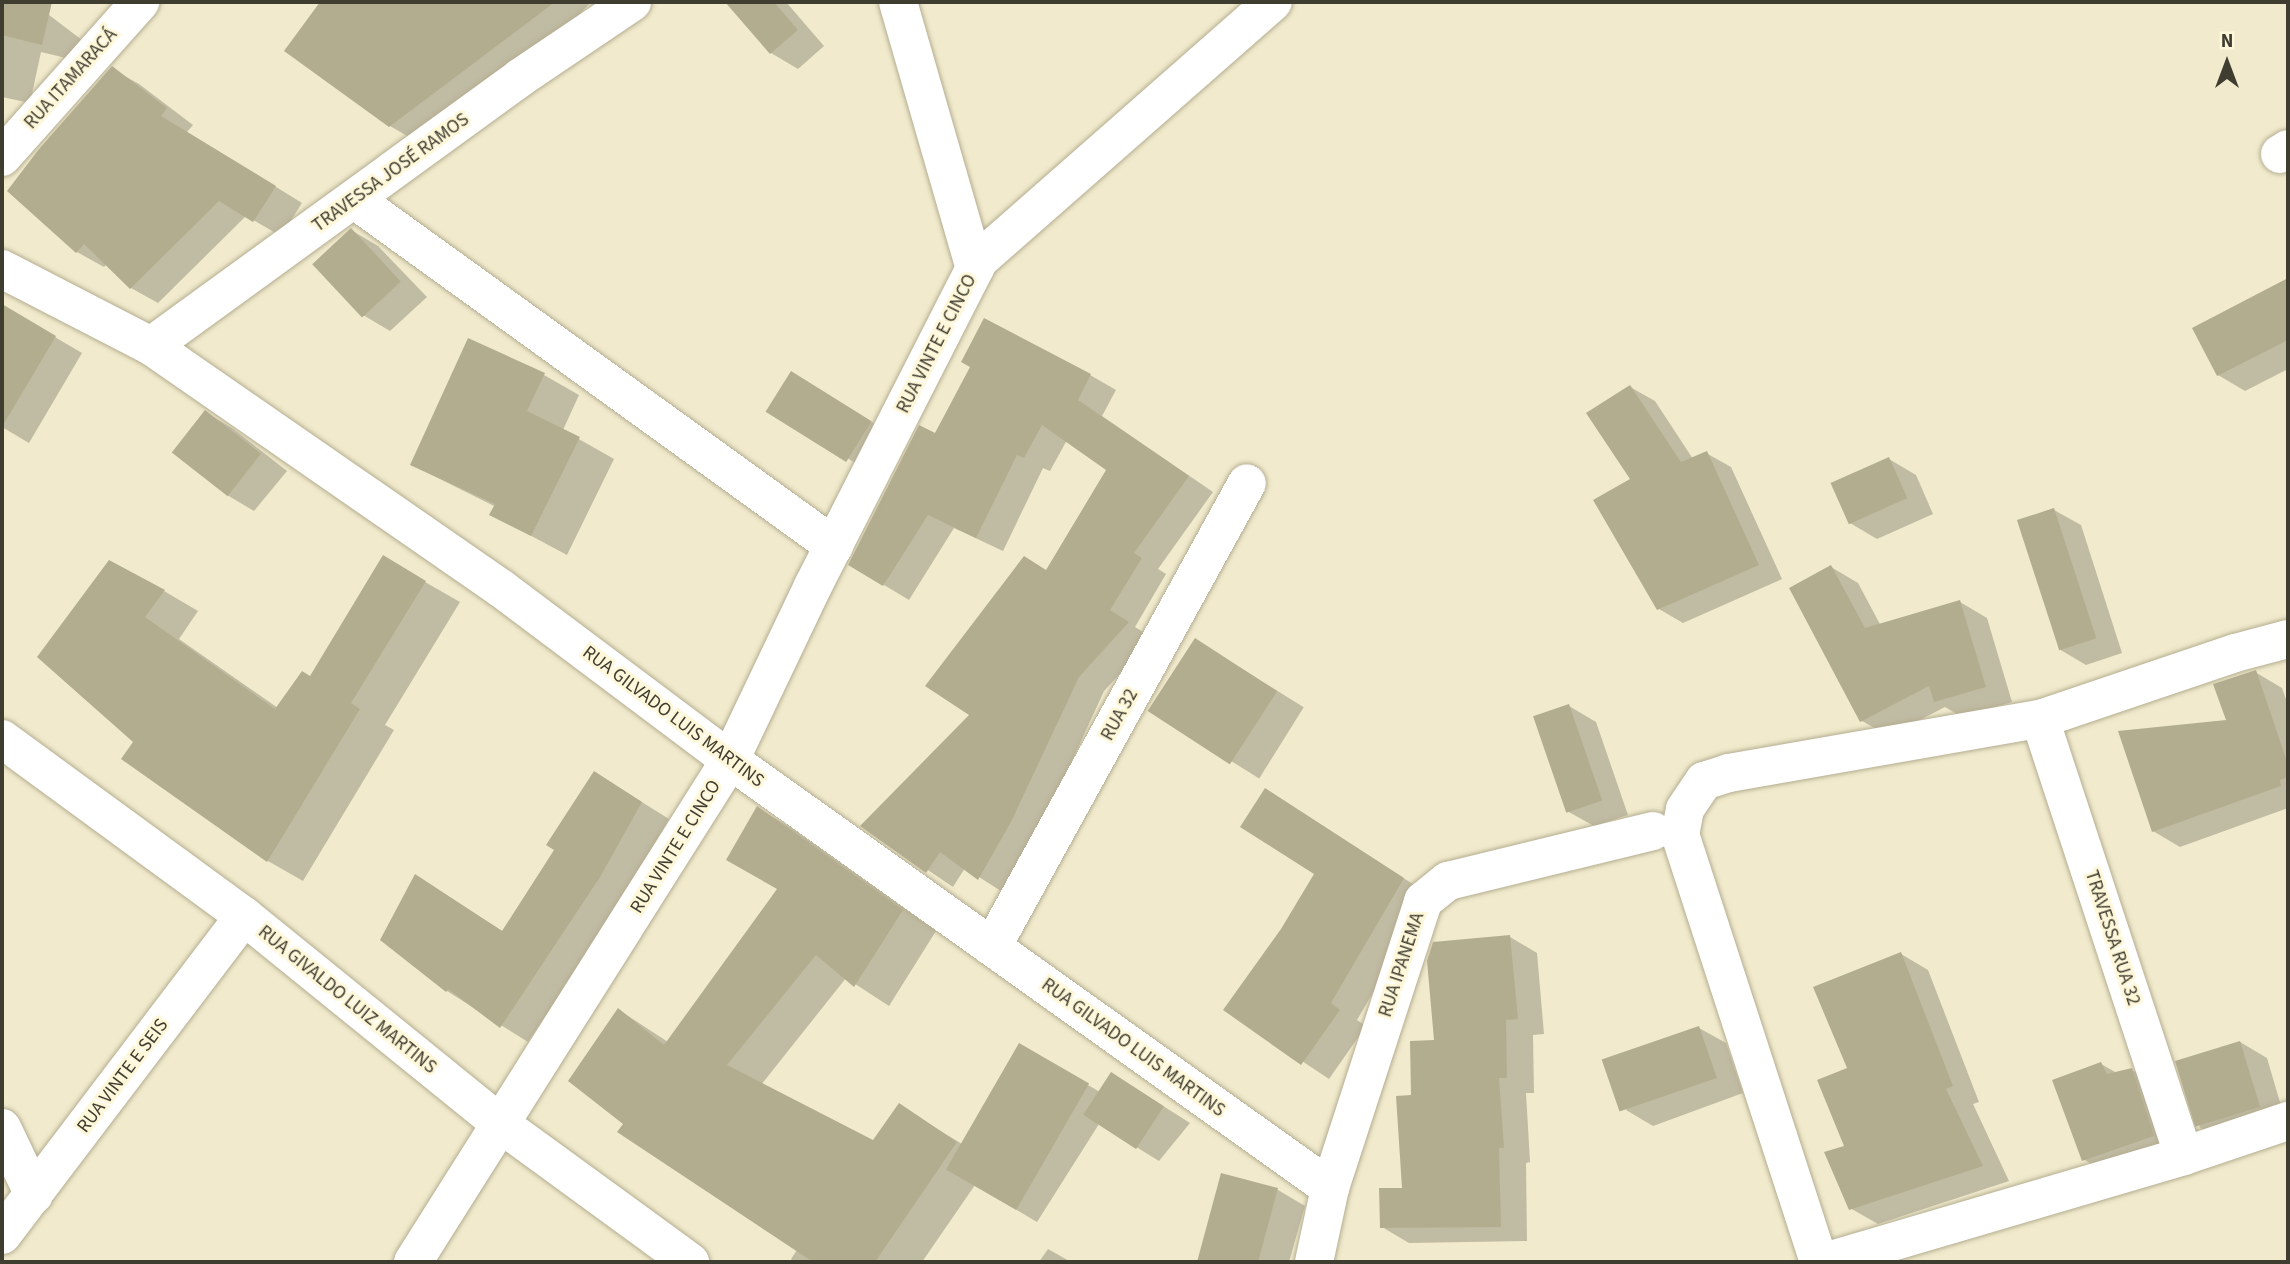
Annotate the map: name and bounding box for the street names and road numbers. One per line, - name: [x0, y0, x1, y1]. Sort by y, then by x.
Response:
- street label: RUA ITAMARACÁ: [20, 24, 122, 134]
- street label: TRAVESSA JOSÉ RAMOS: [308, 108, 474, 238]
- street label: RUA VINTE E CINCO: [892, 271, 982, 417]
- street label: RUA GILVADO LUIS MARTINS: [578, 641, 768, 793]
- street label: RUA 32: [1097, 685, 1143, 745]
- street label: RUA VINTE E CINCO: [626, 776, 726, 918]
- street label: TRAVESSA RUA 32: [2079, 868, 2145, 1008]
- street label: RUA IPANEMA: [1374, 910, 1430, 1020]
- street label: RUA GIVALDO LUIZ MARTINS: [253, 921, 441, 1079]
- street label: RUA GILVADO LUIS MARTINS: [1037, 974, 1229, 1122]
- street label: RUA VINTE E SEIS: [73, 1014, 173, 1138]

